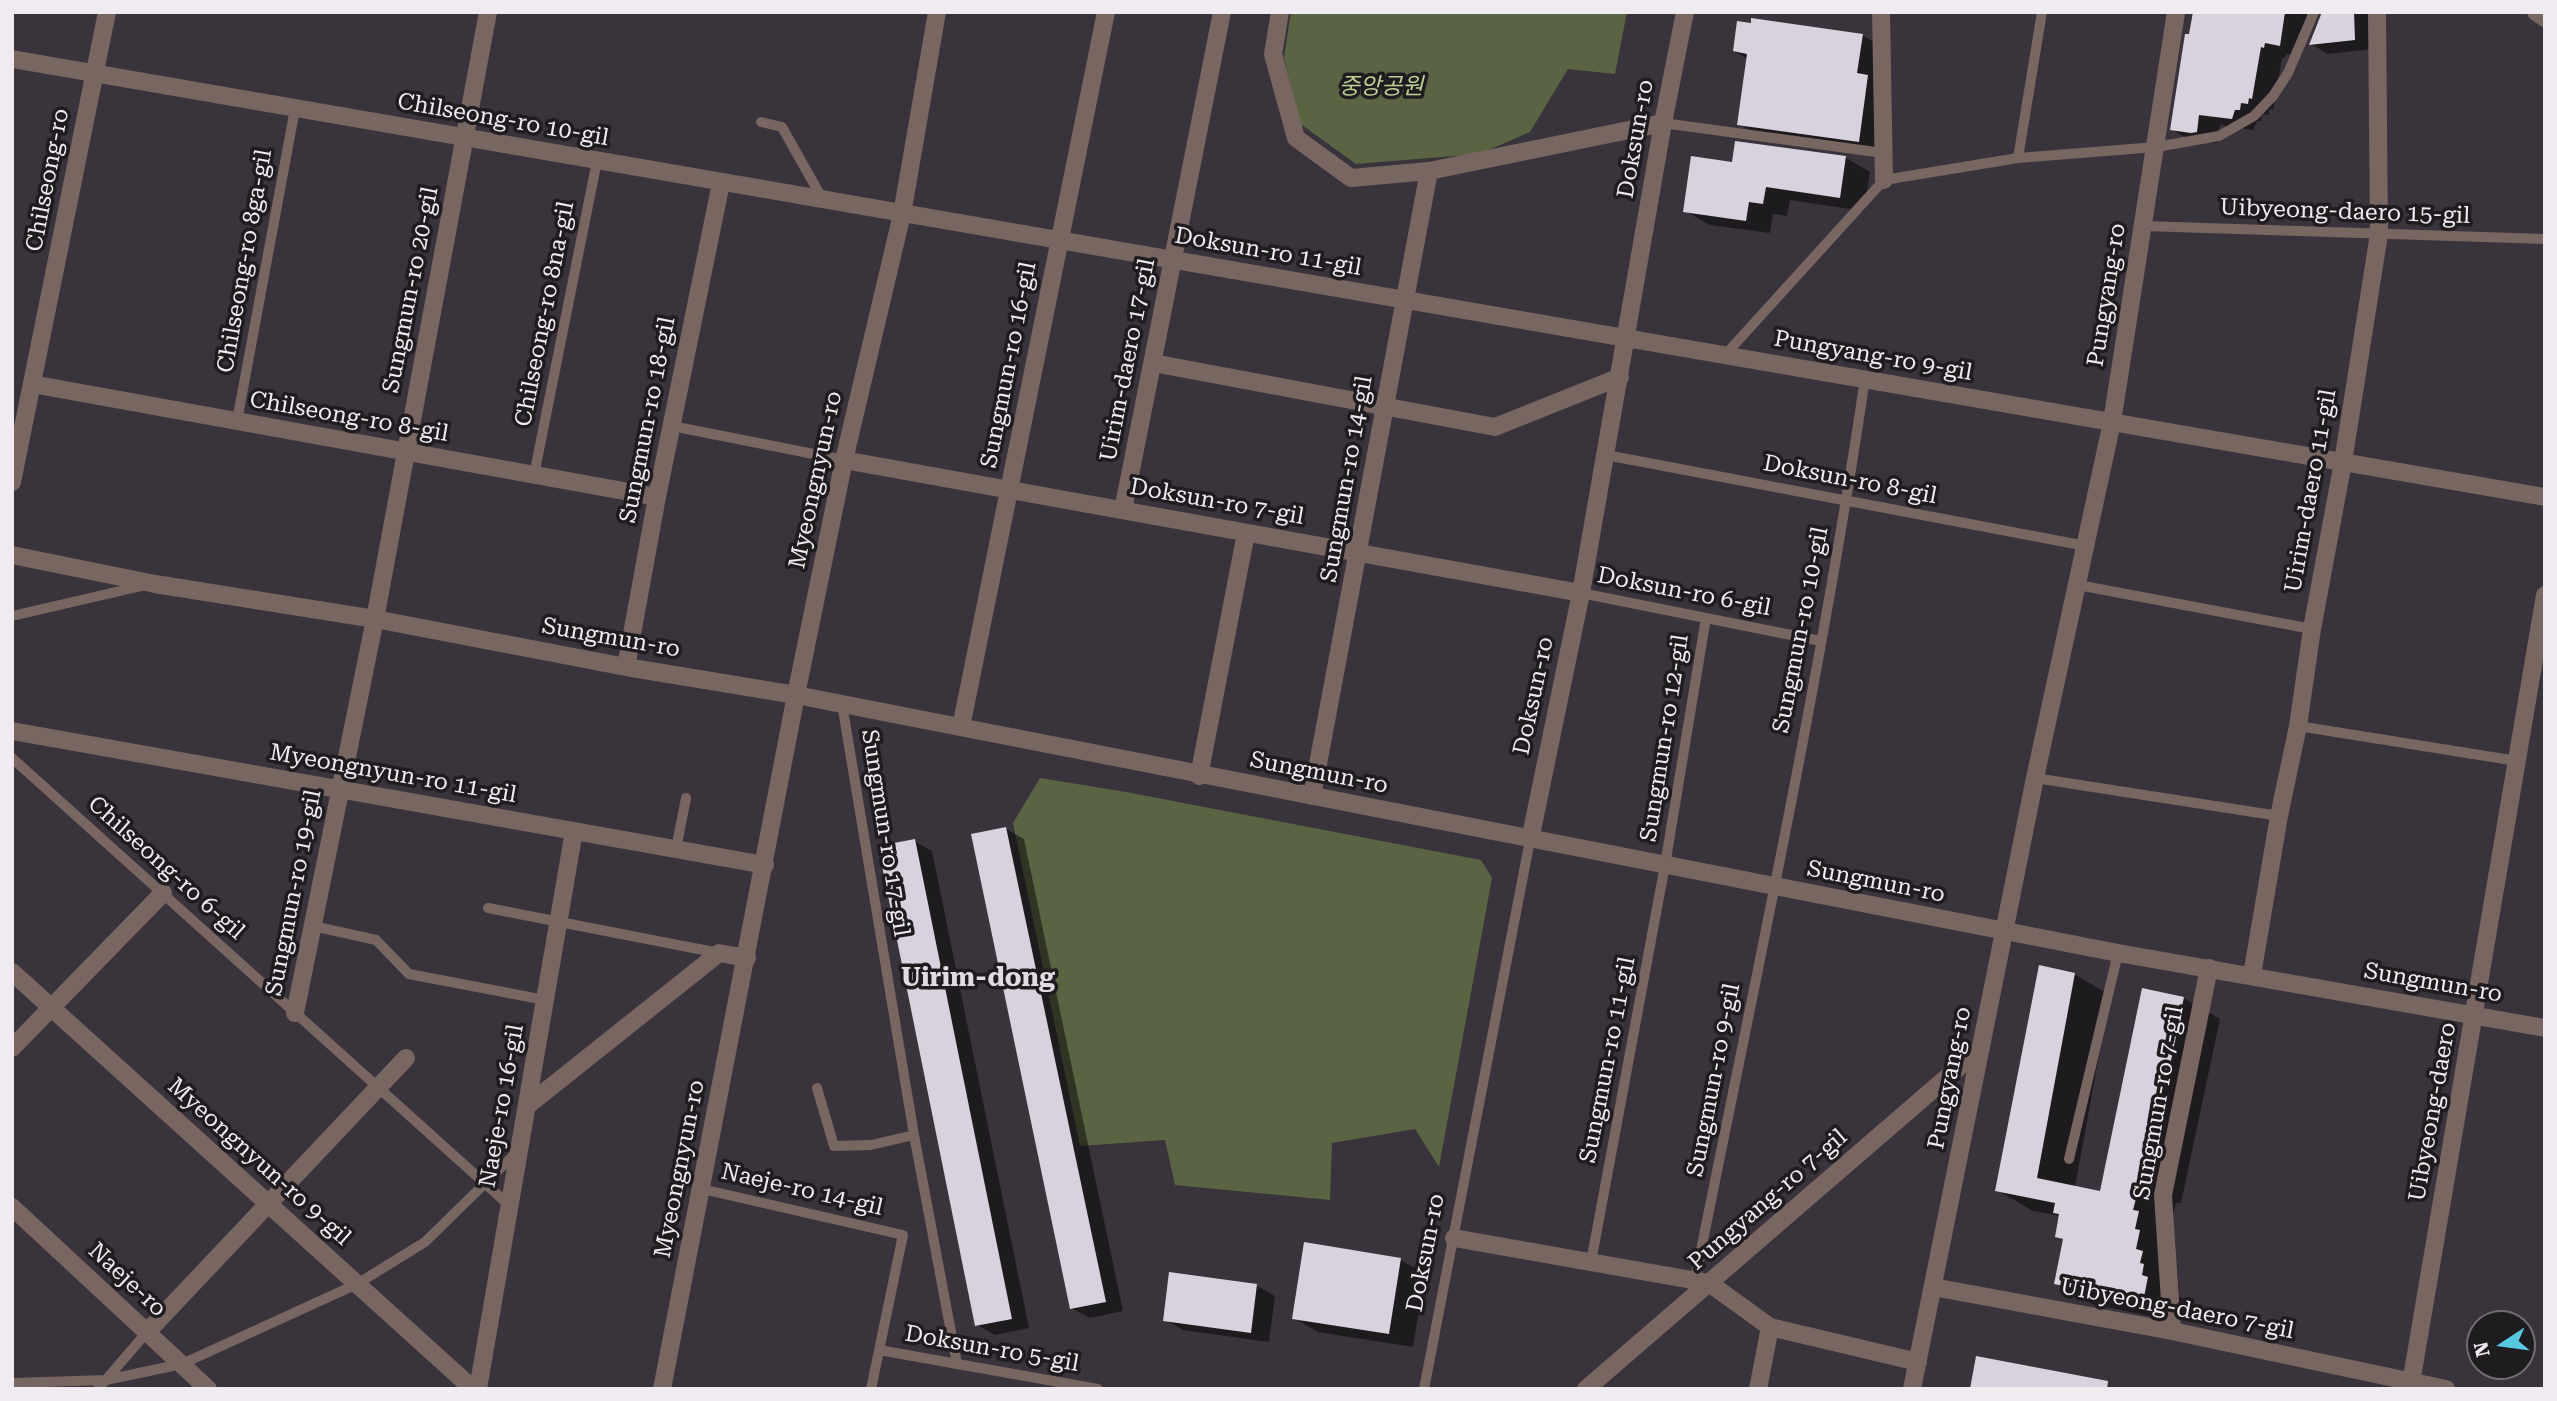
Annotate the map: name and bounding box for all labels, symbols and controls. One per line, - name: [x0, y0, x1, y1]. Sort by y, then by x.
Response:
- park label: 중앙공원: [1339, 73, 1423, 101]
- street label: Doksun-ro: [1612, 78, 1660, 200]
- street label: Chilseong-ro 10-gil: [395, 88, 611, 152]
- street label: Chilseong-ro: [21, 106, 75, 254]
- street label: Chilseong-ro 8ga-gil: [212, 147, 278, 375]
- street label: Sungmun-ro 20-gil: [377, 185, 445, 395]
- street label: Uibyeong-daero 15-gil: [2219, 194, 2471, 230]
- street label: Chilseong-ro 8na-gil: [510, 199, 580, 429]
- street label: Pungyang-ro: [2082, 221, 2132, 369]
- street label: Doksun-ro 11-gil: [1172, 222, 1364, 282]
- street label: Uirim-daero 17-gil: [1095, 256, 1161, 464]
- street label: Sungmun-ro 16-gil: [975, 260, 1043, 470]
- street label: Sungmun-ro 18-gil: [614, 315, 682, 525]
- street label: Pungyang-ro 9-gil: [1772, 325, 1974, 387]
- street label: Sungmun-ro 14-gil: [1315, 374, 1379, 584]
- street label: Chilseong-ro 8-gil: [248, 386, 450, 448]
- street label: Uirim-daero 11-gil: [2280, 387, 2342, 595]
- street label: Myeongnyun-ro: [784, 389, 848, 571]
- street label: Doksun-ro 8-gil: [1761, 450, 1939, 510]
- street label: Doksun-ro 7-gil: [1128, 473, 1306, 531]
- street label: Sungmun-ro 10-gil: [1767, 525, 1835, 735]
- street label: Doksun-ro 6-gil: [1595, 562, 1773, 622]
- street label: Sungmun-ro: [540, 612, 682, 664]
- street label: Sungmun-ro 12-gil: [1635, 633, 1695, 843]
- street label: Doksun-ro: [1508, 635, 1560, 757]
- street label: Sungmun-ro 17-gil: [855, 728, 915, 938]
- street label: Myeongnyun-ro 11-gil: [267, 739, 519, 809]
- street label: Sungmun-ro: [1248, 746, 1390, 800]
- street label: Sungmun-ro 19-gil: [260, 788, 328, 998]
- street label: Chilseong-ro 6-gil: [82, 790, 250, 946]
- street label: Sungmun-ro: [1805, 855, 1947, 909]
- street label: Sungmun-ro 11-gil: [1574, 955, 1642, 1165]
- street label: Sungmun-ro: [2362, 957, 2504, 1009]
- district label: Uirim-dong: [901, 962, 1055, 994]
- street label: Sungmun-ro 9-gil: [1682, 981, 1746, 1179]
- street label: Pungyang-ro: [1923, 1004, 1977, 1152]
- street label: Sungmun-ro 7-gil: [2128, 1004, 2190, 1202]
- street label: Uibyeong-daero: [2404, 1020, 2462, 1204]
- street label: Naeje-ro 16-gil: [474, 1022, 530, 1190]
- street label: Myeongnyun-ro 9-gil: [162, 1072, 356, 1252]
- street label: Myeongnyun-ro: [649, 1078, 711, 1260]
- street label: Pungyang-ro 7-gil: [1683, 1124, 1853, 1276]
- street label: Naeje-ro 14-gil: [718, 1158, 886, 1222]
- street label: Doksun-ro: [1401, 1192, 1451, 1314]
- street label: Naeje-ro: [83, 1237, 171, 1323]
- street label: Uibyeong-daero 7-gil: [2058, 1273, 2296, 1345]
- north arrow: [2466, 1310, 2536, 1380]
- street label: Doksun-ro 5-gil: [903, 1320, 1081, 1378]
- text: N: [2469, 1340, 2495, 1359]

